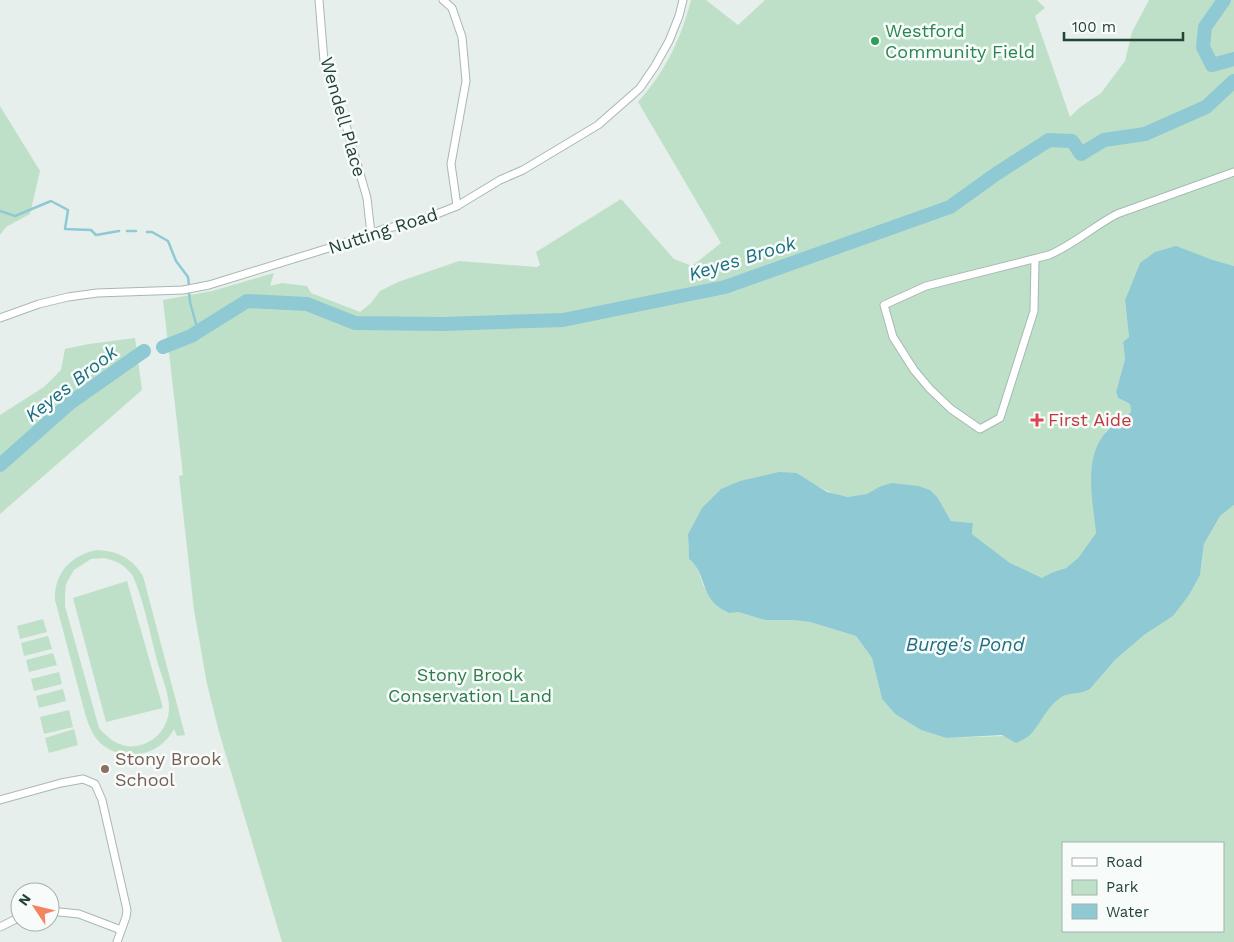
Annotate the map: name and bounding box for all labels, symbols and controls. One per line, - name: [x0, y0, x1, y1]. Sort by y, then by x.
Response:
- scale bar: [1064, 10, 1183, 42]
- text: 100 m: [1072, 18, 1116, 36]
- place label: Westford Community Field: [885, 20, 1035, 62]
- marker: Westford Community Field: [869, 35, 881, 47]
- street label: Wendell Place: [316, 55, 371, 179]
- street label: Nutting Road: [326, 203, 440, 258]
- water label: Keyes Brook: [686, 231, 799, 286]
- water label: Keyes Brook: [21, 340, 123, 427]
- place label: First Aide: [1048, 409, 1132, 430]
- marker: First Aide: [1030, 413, 1044, 427]
- water label: Burge's Pond: [906, 633, 1026, 656]
- park label: Stony Brook Conservation Land: [388, 664, 552, 706]
- place label: Stony Brook School: [115, 748, 221, 790]
- marker: Stony Brook School: [99, 763, 111, 775]
- legend: [1062, 842, 1224, 932]
- text: Road: [1106, 853, 1143, 871]
- text: Park: [1106, 878, 1139, 896]
- north arrow: [10, 882, 60, 932]
- text: N: [15, 891, 34, 908]
- text: Water: [1106, 903, 1149, 921]

